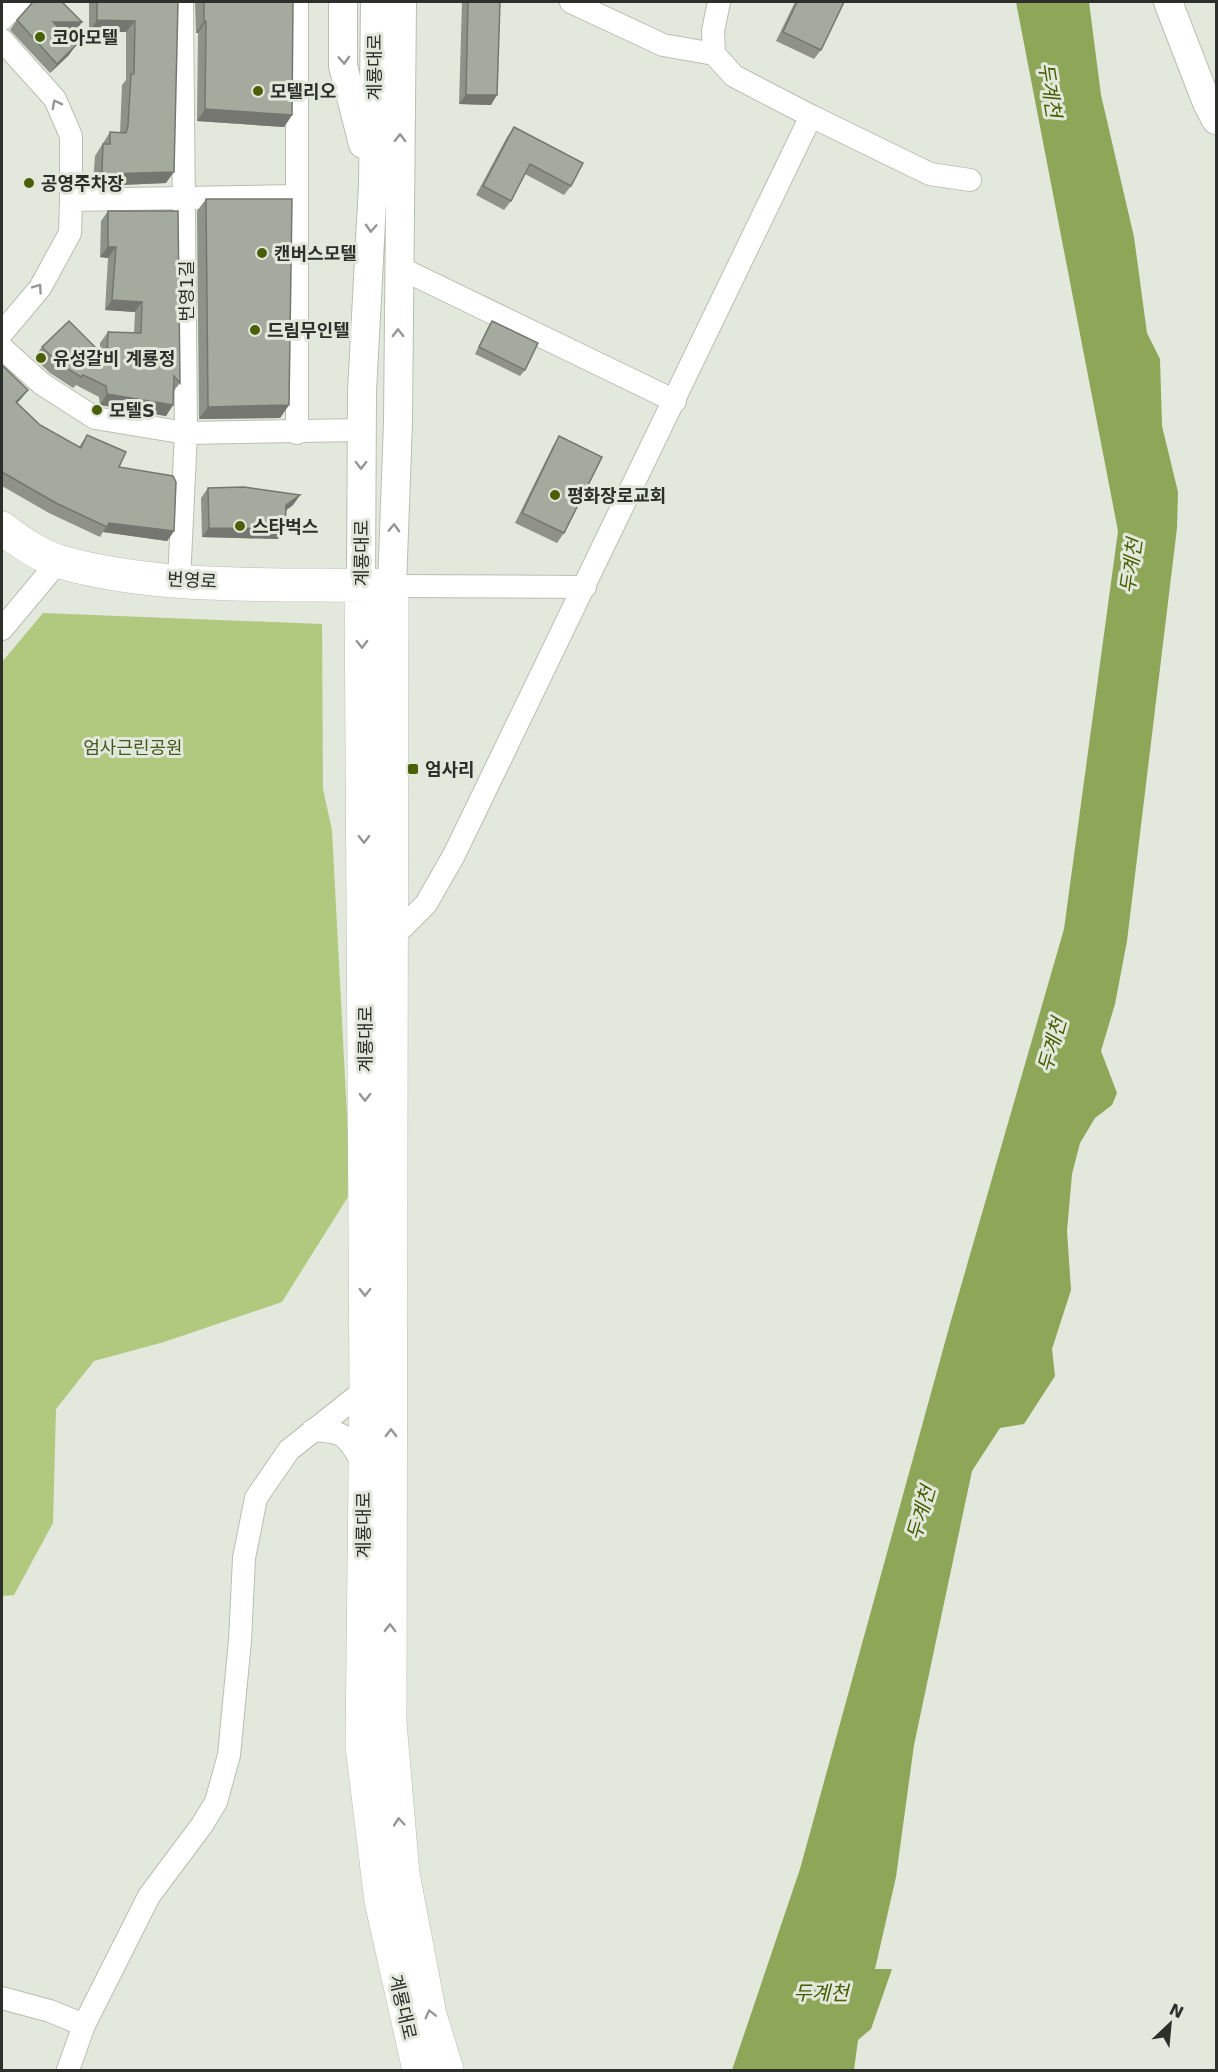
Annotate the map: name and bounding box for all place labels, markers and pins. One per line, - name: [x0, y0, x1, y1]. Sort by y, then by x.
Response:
- place label: 코아모텔: [52, 27, 118, 48]
- marker: 코아모텔: [33, 30, 47, 44]
- place label: 모텔리오: [270, 81, 336, 102]
- marker: 모텔리오: [251, 84, 265, 98]
- place label: 공영주차장: [41, 173, 124, 194]
- marker: 공영주차장: [22, 176, 36, 190]
- place label: 캔버스모텔: [274, 243, 357, 264]
- marker: 캔버스모텔: [255, 246, 269, 260]
- place label: 드림무인텔: [267, 320, 350, 341]
- marker: 드림무인텔: [248, 323, 262, 337]
- place label: 유성갈비 계룡정: [53, 348, 175, 369]
- marker: 유성갈비 계룡정: [34, 351, 48, 365]
- place label: 모텔S: [109, 400, 155, 421]
- marker: 모텔S: [90, 403, 104, 417]
- place label: 평화장로교회: [567, 485, 666, 506]
- marker: 평화장로교회: [548, 488, 562, 502]
- place label: 스타벅스: [252, 516, 318, 537]
- marker: 스타벅스: [233, 519, 247, 533]
- place label: 엄사리: [425, 759, 475, 780]
- marker: 엄사리: [406, 762, 420, 776]

